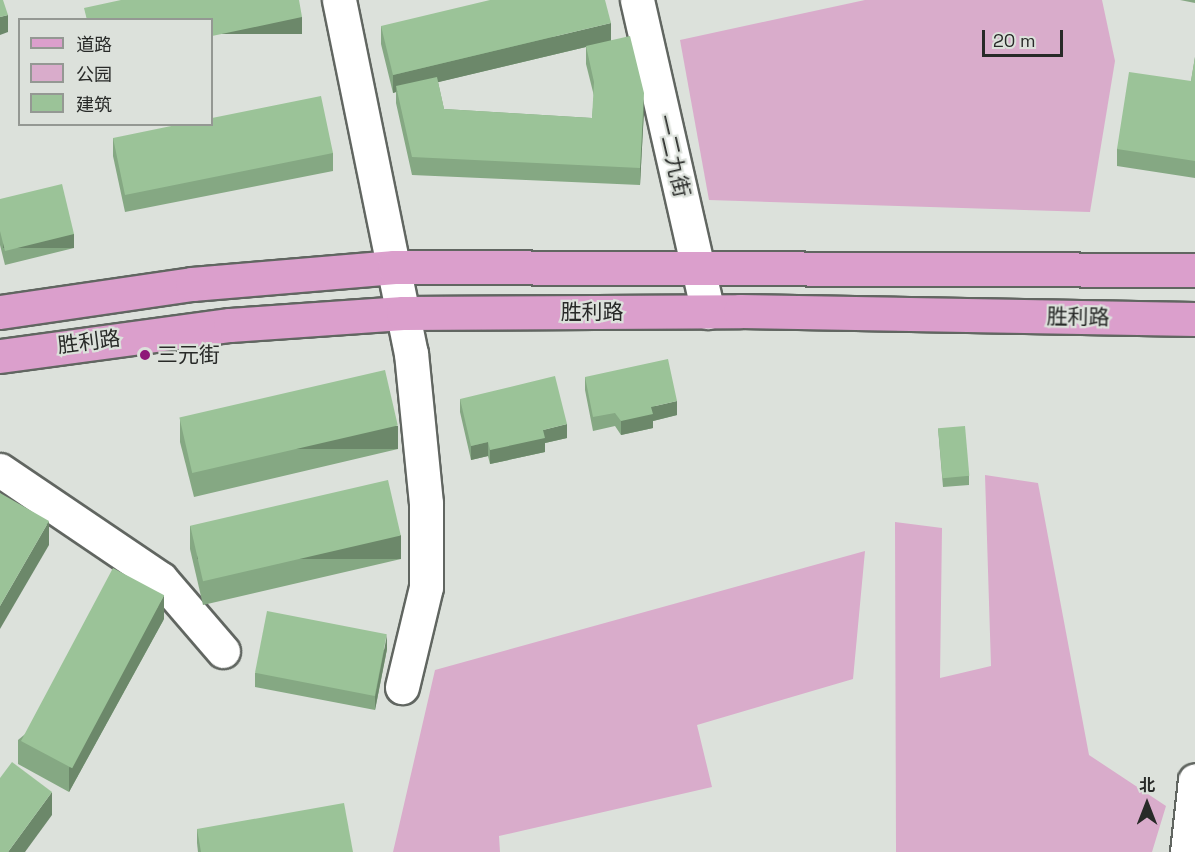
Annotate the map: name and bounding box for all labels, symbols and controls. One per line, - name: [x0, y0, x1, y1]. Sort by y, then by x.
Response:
- legend: [18, 18, 213, 126]
- scale bar: [985, 18, 1066, 56]
- text: 20 m: [993, 29, 1036, 52]
- text: 道路: [76, 33, 112, 56]
- text: 公园: [76, 63, 112, 86]
- text: 建筑: [76, 93, 112, 116]
- street label: 一二九街: [651, 112, 695, 200]
- street label: 胜利路: [561, 299, 623, 325]
- street label: 胜利路: [1046, 304, 1110, 330]
- street label: 胜利路: [56, 326, 122, 358]
- place label: 三元街: [157, 342, 220, 368]
- marker: 三元街: [138, 348, 152, 362]
- north arrow: [1117, 774, 1177, 834]
- text: 北: [1139, 775, 1155, 796]

